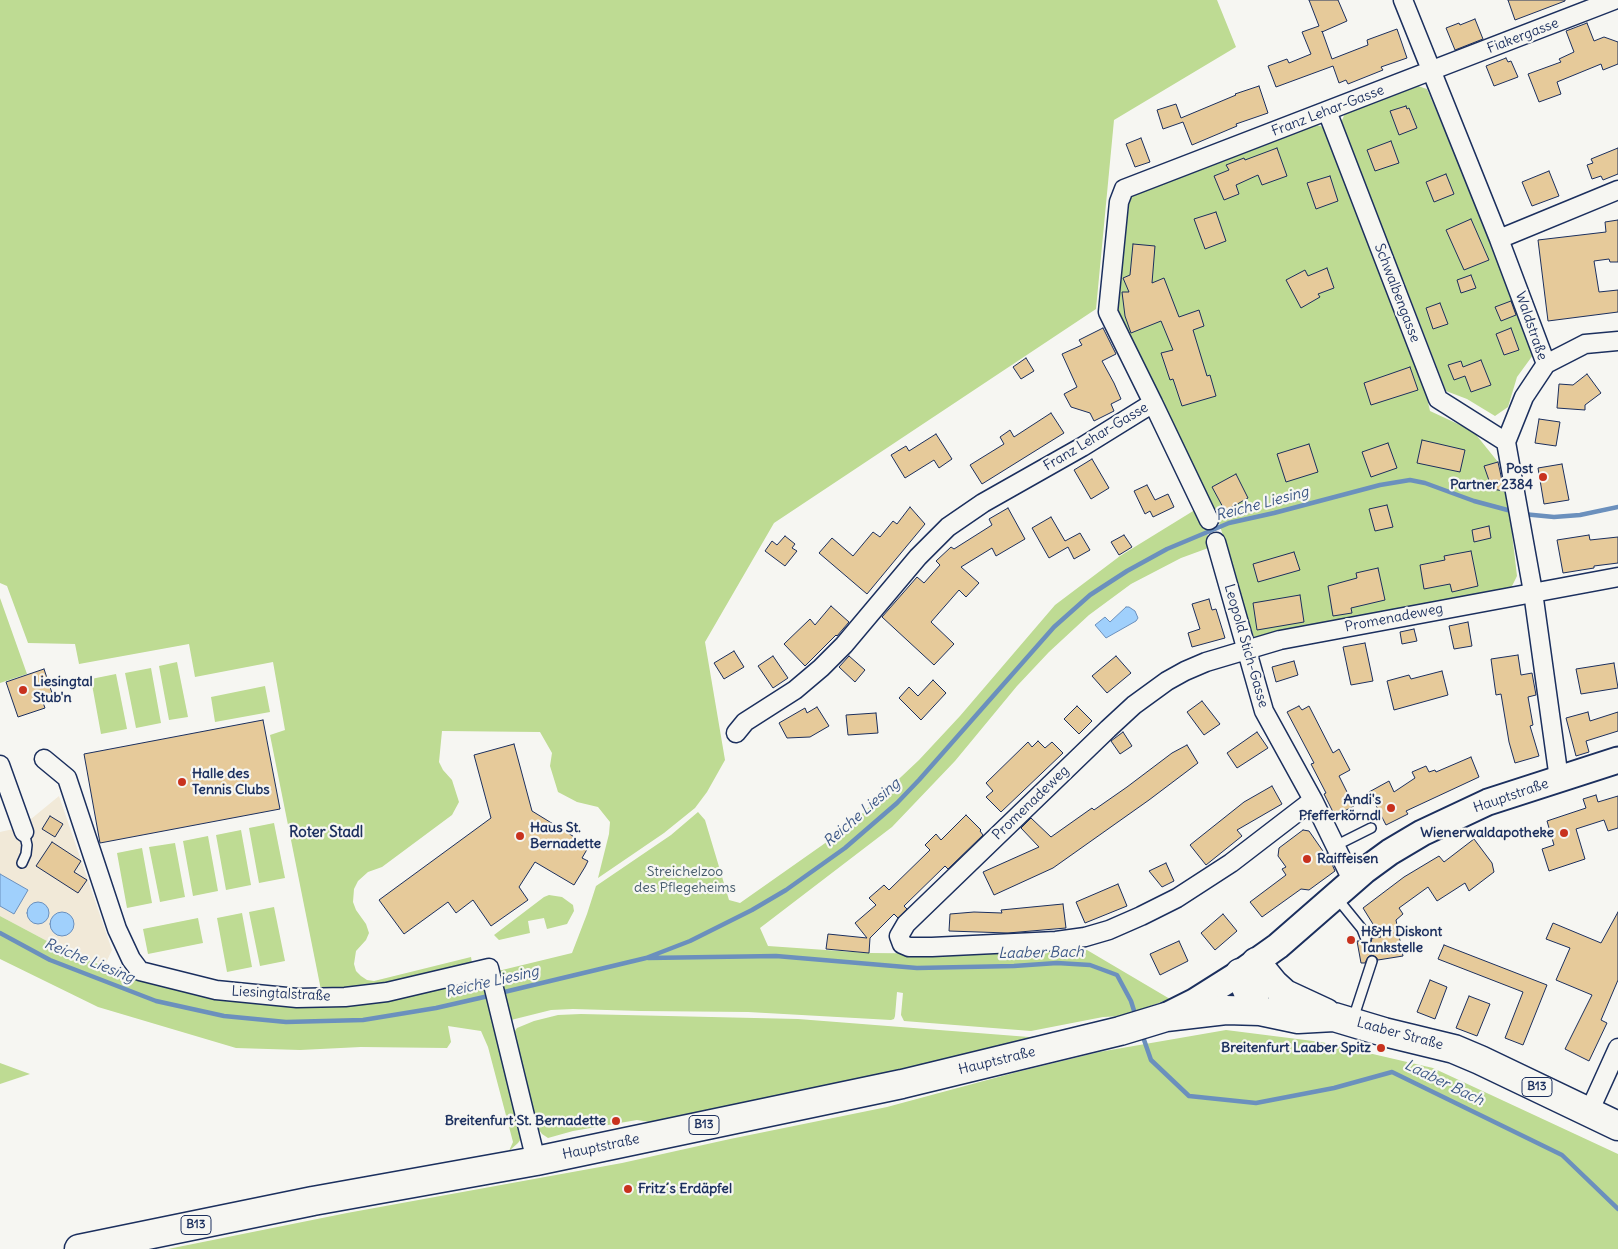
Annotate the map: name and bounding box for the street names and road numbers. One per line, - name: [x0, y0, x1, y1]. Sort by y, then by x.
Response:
- street label: Fiakergasse: [1485, 15, 1561, 57]
- street label: Franz Lehar-Gasse: [1269, 82, 1387, 140]
- street label: Schwalbengasse: [1370, 241, 1424, 345]
- street label: Waldstraße: [1511, 289, 1551, 363]
- street label: Franz Lehar-Gasse: [1041, 399, 1151, 475]
- street label: Leopold Stich-Gasse: [1220, 582, 1272, 710]
- street label: Promenadeweg: [1343, 600, 1445, 636]
- street label: Promenadeweg: [989, 762, 1073, 844]
- street label: Hauptstraße: [1471, 775, 1551, 817]
- street label: Liesingtalstraße: [231, 983, 331, 1005]
- street label: Laaber Straße: [1355, 1014, 1445, 1054]
- street label: Hauptstraße: [957, 1043, 1037, 1079]
- road number: B13: [1522, 1078, 1552, 1096]
- road number: B13: [689, 1116, 719, 1134]
- street label: Hauptstraße: [561, 1131, 641, 1163]
- road number: B13: [181, 1216, 211, 1234]

